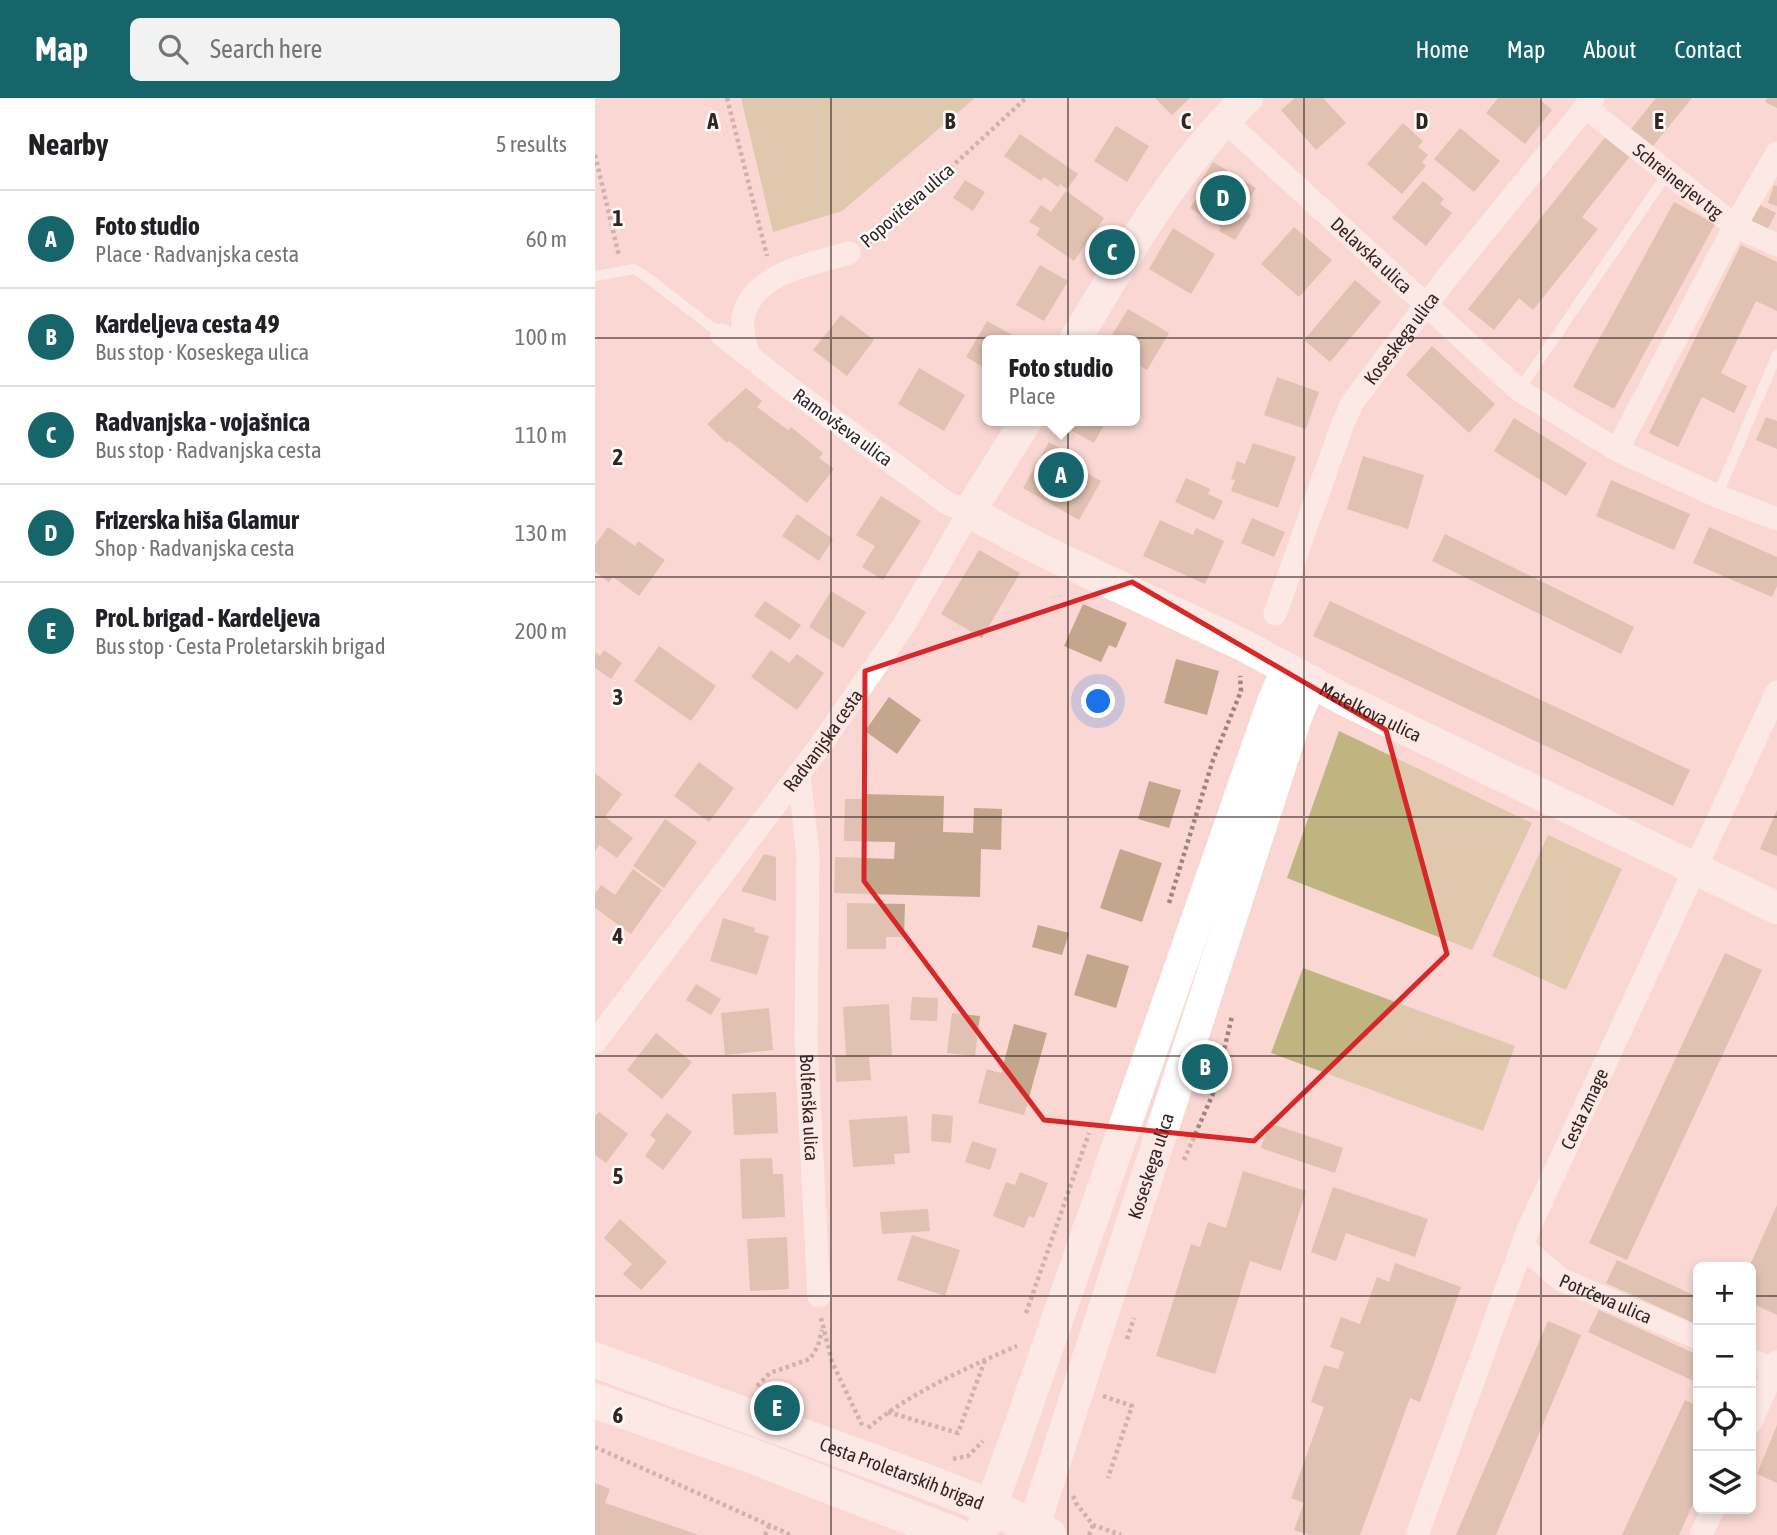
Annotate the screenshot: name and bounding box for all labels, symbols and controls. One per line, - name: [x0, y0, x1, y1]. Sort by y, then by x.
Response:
- search box: [130, 18, 620, 81]
- text: Map: [35, 30, 88, 68]
- icon: search: [154, 30, 192, 68]
- text: Search here: [210, 34, 322, 64]
- text: Home: [1415, 36, 1469, 63]
- text: Map: [1507, 36, 1545, 63]
- text: About: [1583, 36, 1636, 63]
- text: Contact: [1674, 36, 1742, 63]
- text: A: [706, 108, 719, 134]
- text: B: [945, 108, 956, 134]
- text: C: [1181, 108, 1192, 134]
- text: D: [1416, 108, 1429, 134]
- text: E: [1654, 108, 1664, 134]
- text: Nearby: [28, 127, 108, 161]
- text: 5 results: [496, 131, 567, 157]
- street label: Schreinerjev trg: [1629, 139, 1728, 224]
- street label: Popovičeva ulica: [856, 158, 958, 252]
- pin: D: [1200, 172, 1246, 224]
- text: 1: [613, 205, 624, 231]
- text: Foto studio: [95, 211, 200, 241]
- street label: Delavska ulica: [1326, 212, 1417, 298]
- text: A: [45, 226, 57, 252]
- text: 60 m: [526, 226, 567, 252]
- pin: C: [1089, 226, 1135, 278]
- text: Place · Radvanjska cesta: [95, 241, 299, 267]
- street label: Koseskega ulica: [1359, 288, 1443, 389]
- text: Kardeljeva cesta 49: [95, 309, 280, 339]
- text: B: [46, 324, 56, 350]
- text: 100 m: [515, 324, 567, 350]
- popup: [982, 335, 1140, 426]
- text: Bus stop · Koseskega ulica: [95, 339, 309, 365]
- text: Foto studio: [1009, 353, 1113, 383]
- text: Place: [1009, 383, 1056, 409]
- street label: Ramovševa ulica: [789, 384, 897, 470]
- text: Radvanjska - vojašnica: [95, 407, 310, 437]
- text: C: [46, 422, 56, 448]
- text: 110 m: [515, 422, 567, 448]
- text: Bus stop · Radvanjska cesta: [95, 437, 322, 463]
- text: 2: [613, 444, 623, 470]
- pin: A: [1038, 449, 1084, 501]
- text: Frizerska hiša Glamur: [95, 505, 299, 535]
- text: D: [45, 520, 57, 546]
- text: 130 m: [515, 520, 567, 546]
- text: Shop · Radvanjska cesta: [95, 535, 295, 561]
- text: Prol. brigad - Kardeljeva: [95, 603, 320, 633]
- text: E: [46, 618, 56, 644]
- text: 200 m: [515, 618, 567, 644]
- text: Bus stop · Cesta Proletarskih brigad: [95, 633, 386, 659]
- street label: Metelkova ulica: [1316, 677, 1425, 746]
- text: 3: [613, 684, 623, 710]
- your location: [1081, 684, 1115, 718]
- street label: Radvanjska cesta: [778, 685, 867, 796]
- text: 4: [612, 923, 624, 949]
- pin: B: [1182, 1041, 1228, 1093]
- street label: Bolfenška ulica: [796, 1053, 823, 1161]
- street label: Cesta zmage: [1556, 1065, 1612, 1153]
- street label: Koseskega ulica: [1123, 1110, 1178, 1222]
- text: 5: [613, 1163, 624, 1189]
- map controls: [1693, 1262, 1756, 1514]
- button: +: [1693, 1262, 1756, 1325]
- street label: Potrčeva ulica: [1556, 1269, 1655, 1328]
- button: −: [1693, 1325, 1756, 1388]
- pin: E: [754, 1382, 800, 1434]
- button: locate: [1693, 1388, 1756, 1451]
- text: 6: [613, 1402, 624, 1428]
- street label: Cesta Proletarskih brigad: [817, 1432, 987, 1514]
- button: layers: [1693, 1451, 1756, 1514]

